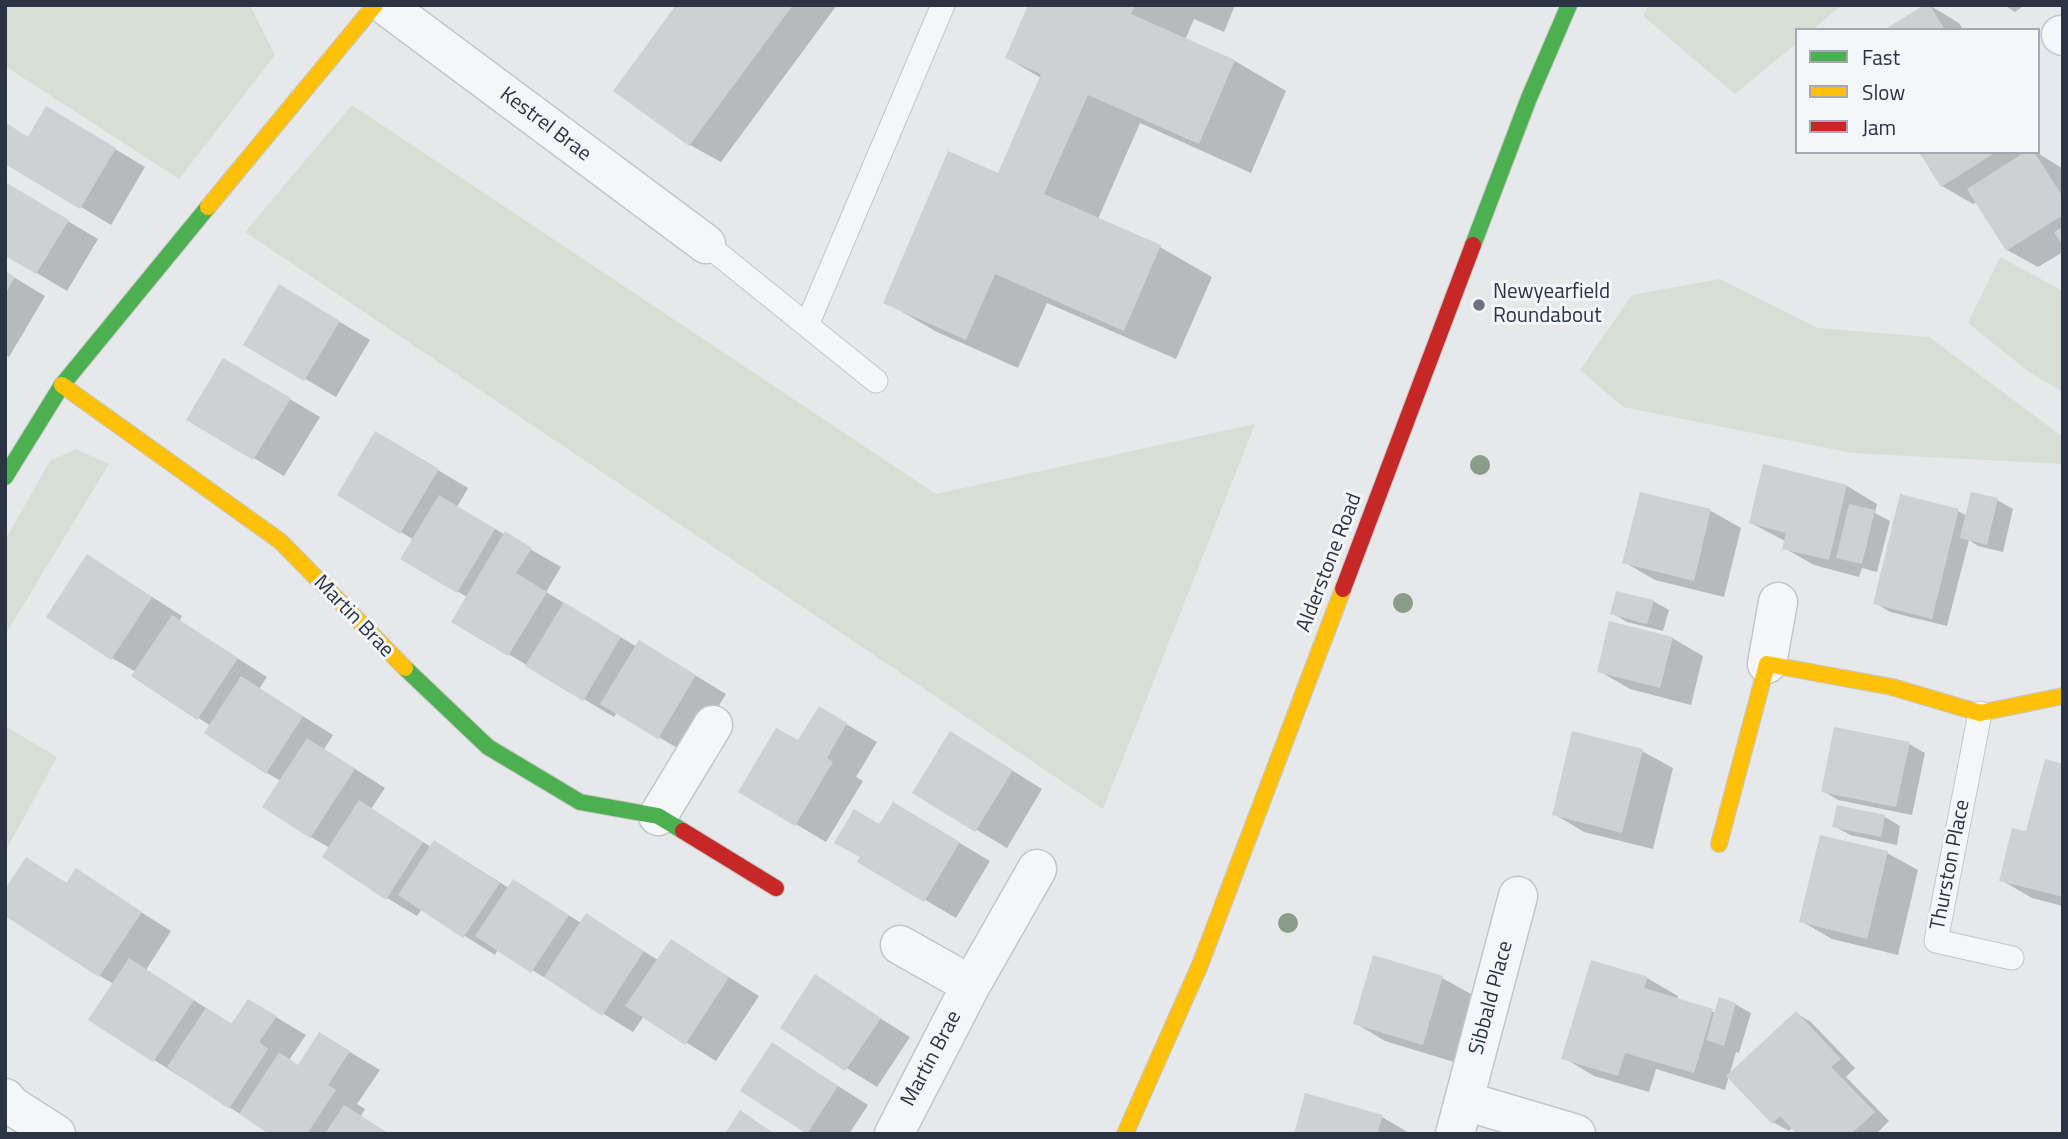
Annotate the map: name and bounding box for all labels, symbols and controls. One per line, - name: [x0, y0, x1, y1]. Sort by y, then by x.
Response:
- legend: [1795, 28, 2040, 154]
- text: Fast: [1862, 41, 1900, 73]
- text: Slow: [1862, 76, 1905, 108]
- street label: Kestrel Brae: [494, 82, 596, 168]
- text: Jam: [1862, 111, 1896, 143]
- place label: Newyearfield Roundabout: [1493, 280, 1610, 330]
- marker: Newyearfield Roundabout: [1471, 297, 1487, 313]
- street label: Alderstone Road: [1292, 490, 1368, 636]
- street label: Martin Brae: [308, 571, 398, 663]
- street label: Thurston Place: [1926, 798, 1976, 932]
- street label: Sibbald Place: [1465, 938, 1519, 1058]
- street label: Martin Brae: [896, 1007, 968, 1111]

